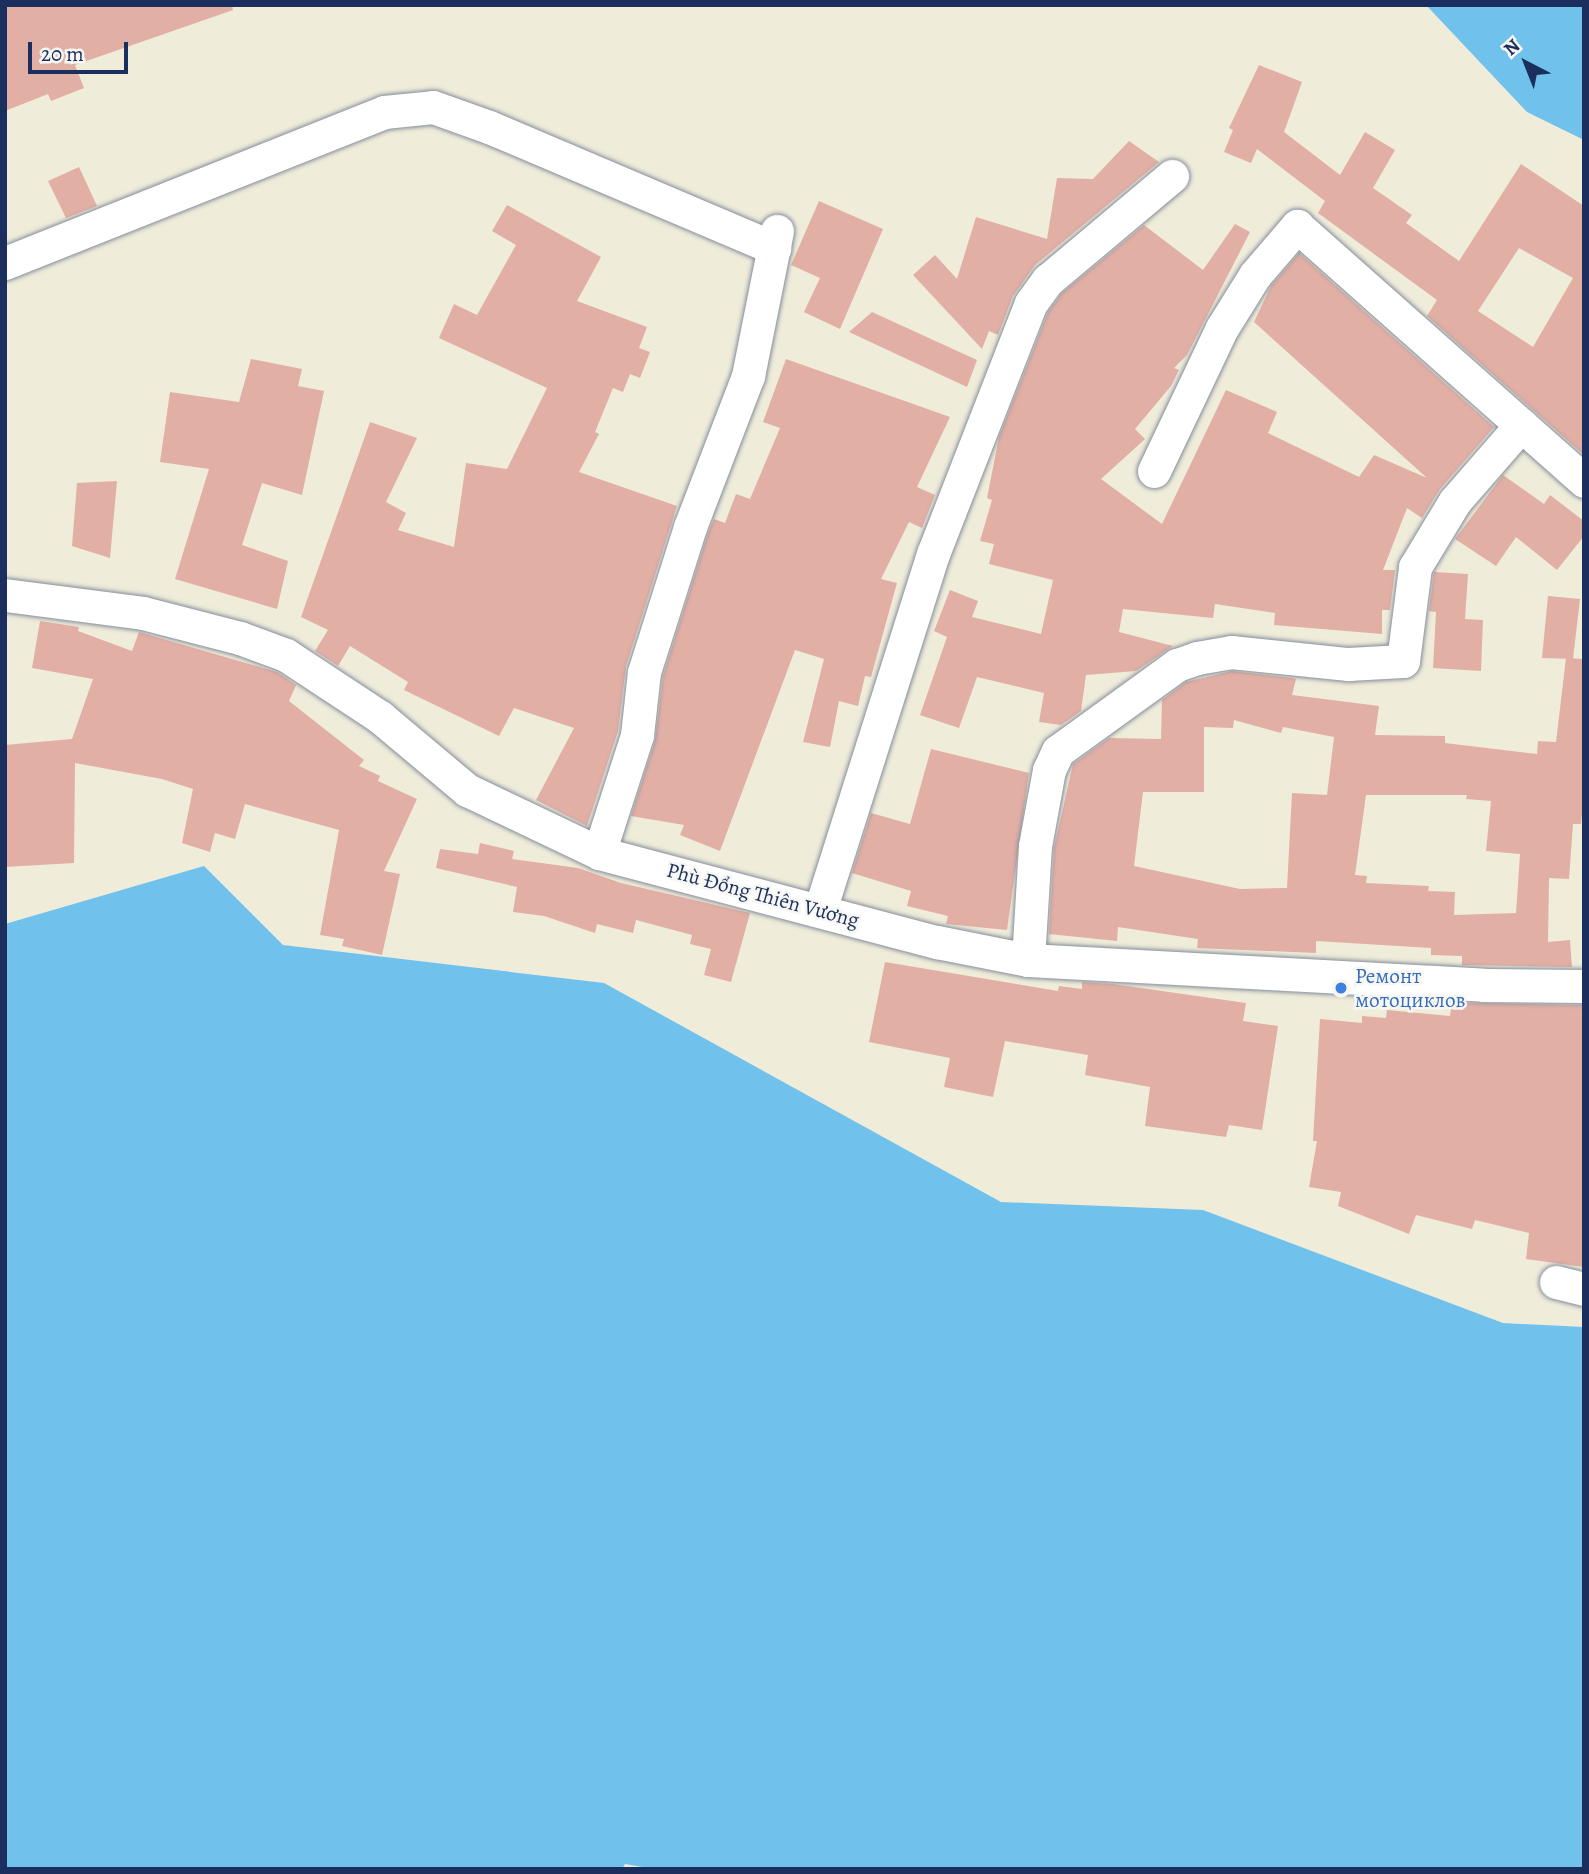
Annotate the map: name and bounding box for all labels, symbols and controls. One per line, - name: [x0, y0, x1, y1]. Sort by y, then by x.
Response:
- scale bar: [32, 28, 131, 72]
- north arrow: [1491, 28, 1561, 98]
- text: N: [1498, 33, 1526, 62]
- text: 20 m: [41, 40, 84, 68]
- street label: Phù Đổng Thiên Vương: [664, 857, 862, 933]
- place label: Ремонт мотоциклов: [1355, 963, 1466, 1013]
- marker: Ремонт мотоциклов: [1333, 980, 1349, 996]

